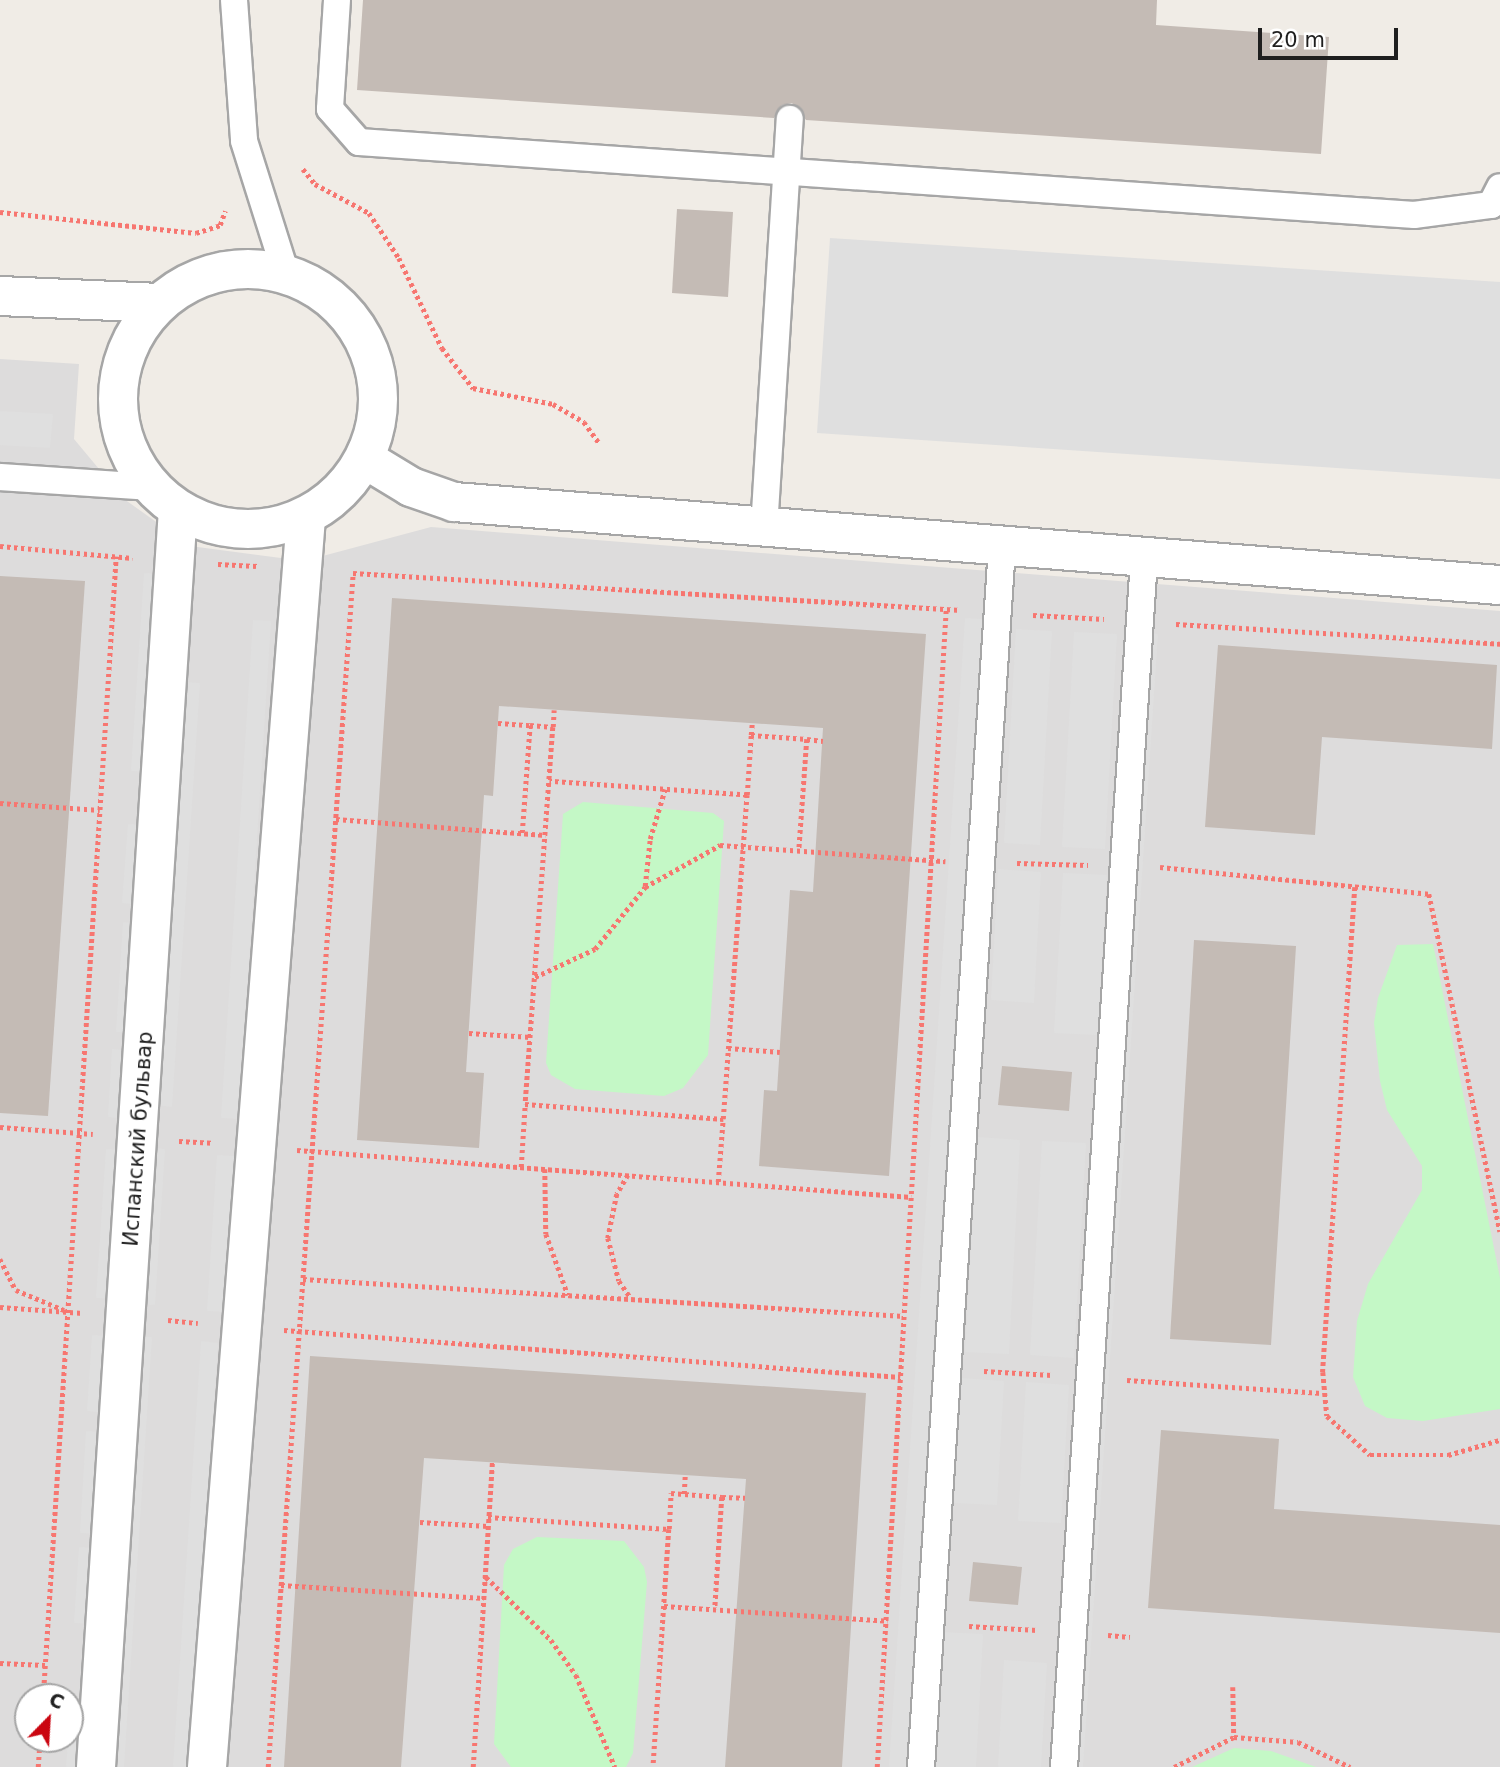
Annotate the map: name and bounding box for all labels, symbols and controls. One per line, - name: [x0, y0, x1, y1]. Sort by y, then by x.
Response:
- scale bar: [1262, 14, 1402, 58]
- text: 20 m: [1271, 28, 1325, 52]
- street label: Испанский бульвар: [118, 1031, 158, 1247]
- north arrow: [14, 1683, 84, 1753]
- text: С: [46, 1688, 68, 1714]

